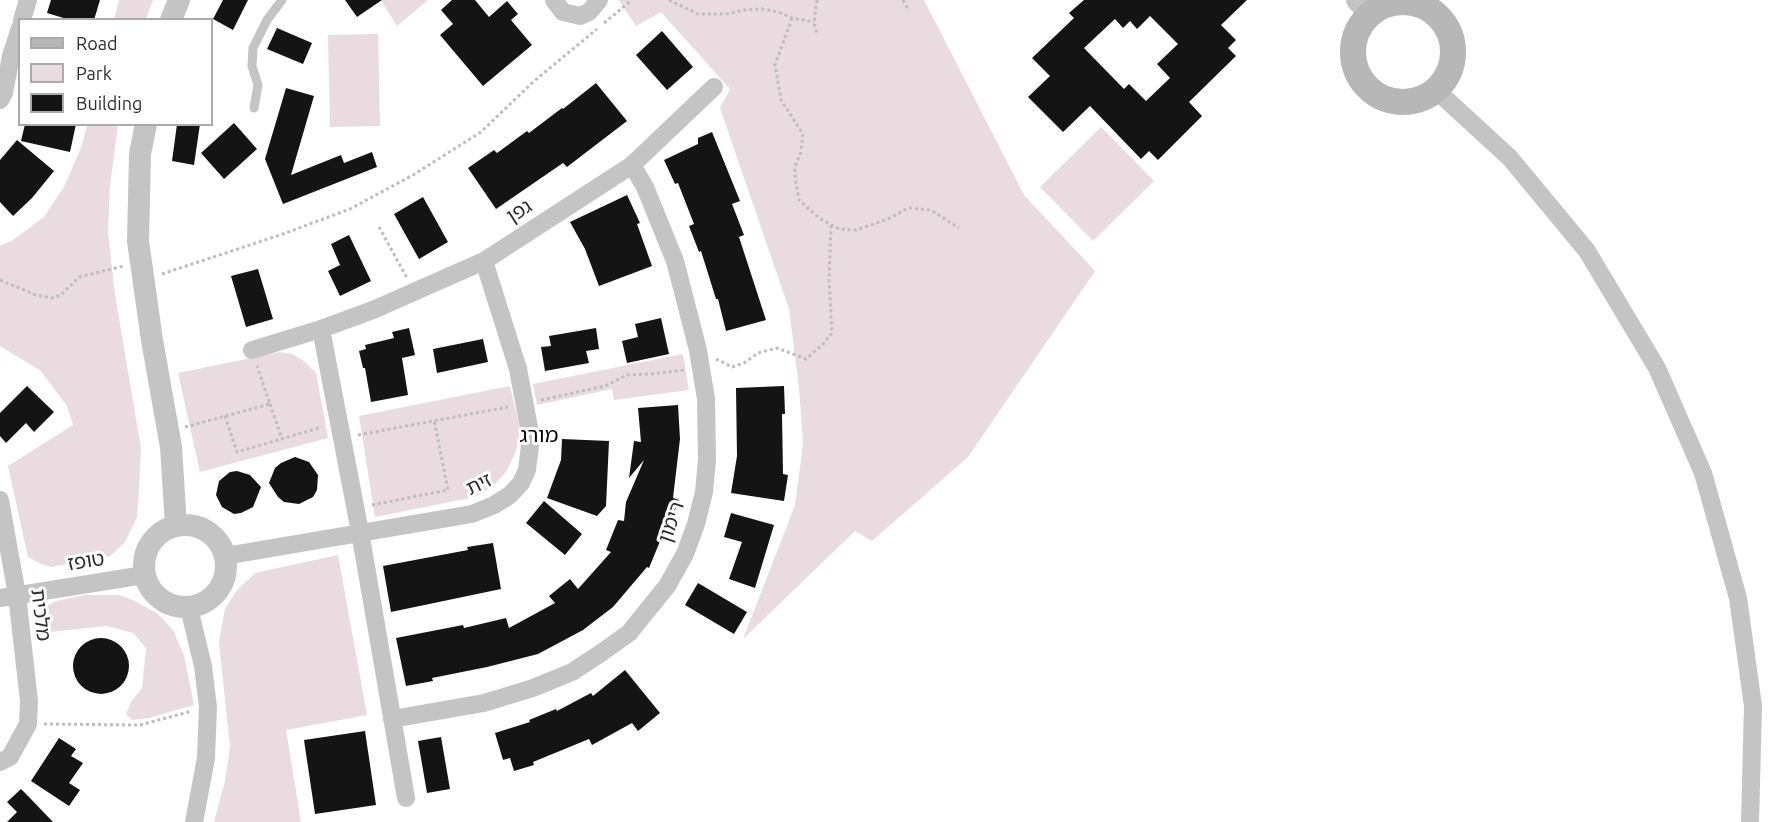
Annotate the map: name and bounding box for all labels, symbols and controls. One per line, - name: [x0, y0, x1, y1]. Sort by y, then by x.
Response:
- legend: [18, 18, 213, 126]
- text: Road: [76, 33, 118, 53]
- text: Park: [76, 63, 112, 83]
- text: Building: [76, 93, 142, 113]
- street label: גפן: [502, 194, 536, 228]
- district label: מורג: [520, 422, 558, 448]
- street label: זית: [462, 468, 496, 500]
- street label: רימון: [653, 498, 689, 546]
- street label: טופז: [66, 546, 106, 576]
- street label: מלכית: [26, 587, 56, 643]

